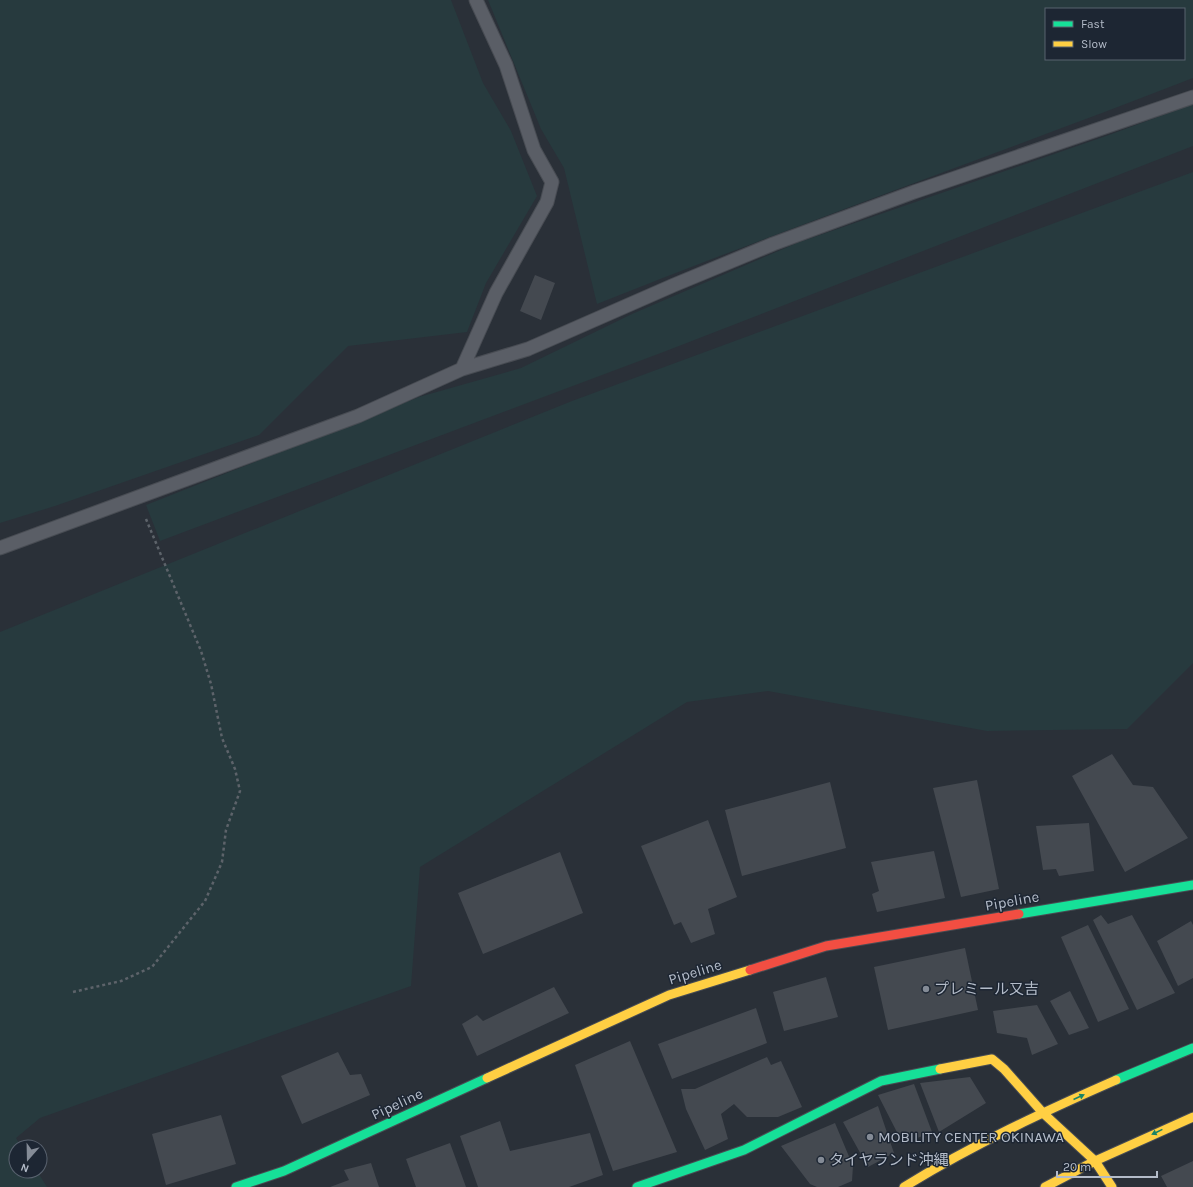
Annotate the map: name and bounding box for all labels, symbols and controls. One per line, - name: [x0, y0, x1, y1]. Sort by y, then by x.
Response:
- legend: [1045, 8, 1185, 60]
- text: Fast: [1081, 17, 1105, 31]
- text: Slow: [1081, 37, 1107, 51]
- street label: Pipeline: [984, 887, 1040, 915]
- street label: Pipeline: [666, 955, 724, 989]
- place label: プレミール又吉: [934, 980, 1039, 998]
- marker: プレミール又吉: [921, 984, 931, 994]
- street label: Pipeline: [368, 1084, 426, 1124]
- one-way arrow: [1073, 1094, 1085, 1100]
- place label: MOBILITY CENTER OKINAWA: [878, 1128, 1064, 1146]
- one-way arrow: [1151, 1129, 1163, 1135]
- marker: MOBILITY CENTER OKINAWA: [865, 1132, 875, 1142]
- north arrow: [8, 1139, 48, 1179]
- place label: タイヤランド沖縄: [829, 1151, 949, 1169]
- scale bar: [1057, 1153, 1157, 1179]
- marker: タイヤランド沖縄: [816, 1155, 826, 1165]
- text: N: [19, 1160, 31, 1175]
- text: 20 m: [1063, 1160, 1091, 1174]

